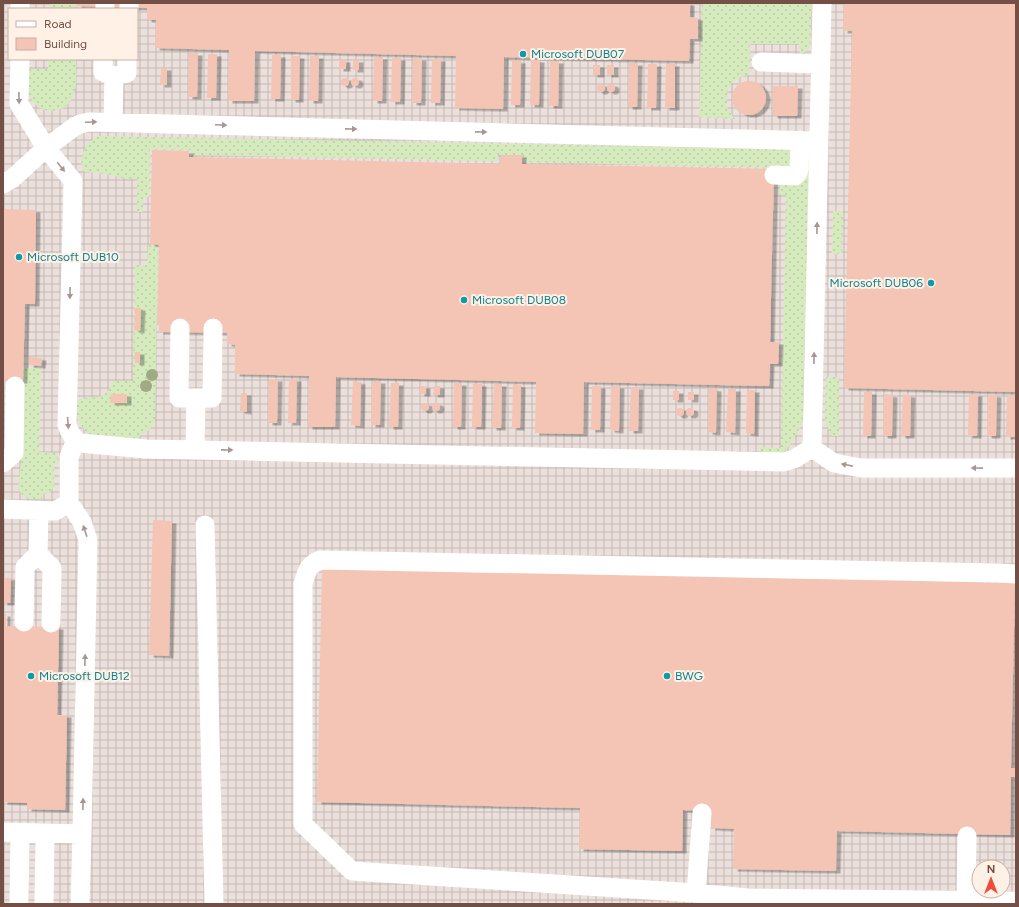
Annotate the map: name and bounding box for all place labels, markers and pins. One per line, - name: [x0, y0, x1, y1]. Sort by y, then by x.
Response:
- place label: Microsoft DUB07: [531, 47, 625, 61]
- marker: Microsoft DUB07: [518, 49, 528, 59]
- place label: Microsoft DUB10: [27, 250, 119, 264]
- marker: Microsoft DUB10: [14, 252, 24, 262]
- place label: Microsoft DUB06: [830, 276, 923, 290]
- marker: Microsoft DUB06: [926, 278, 936, 288]
- place label: Microsoft DUB08: [472, 293, 566, 307]
- marker: Microsoft DUB08: [459, 295, 469, 305]
- place label: Microsoft DUB12: [39, 669, 130, 683]
- place label: BWG: [675, 669, 703, 683]
- marker: Microsoft DUB12: [26, 671, 36, 681]
- marker: BWG: [662, 671, 672, 681]

